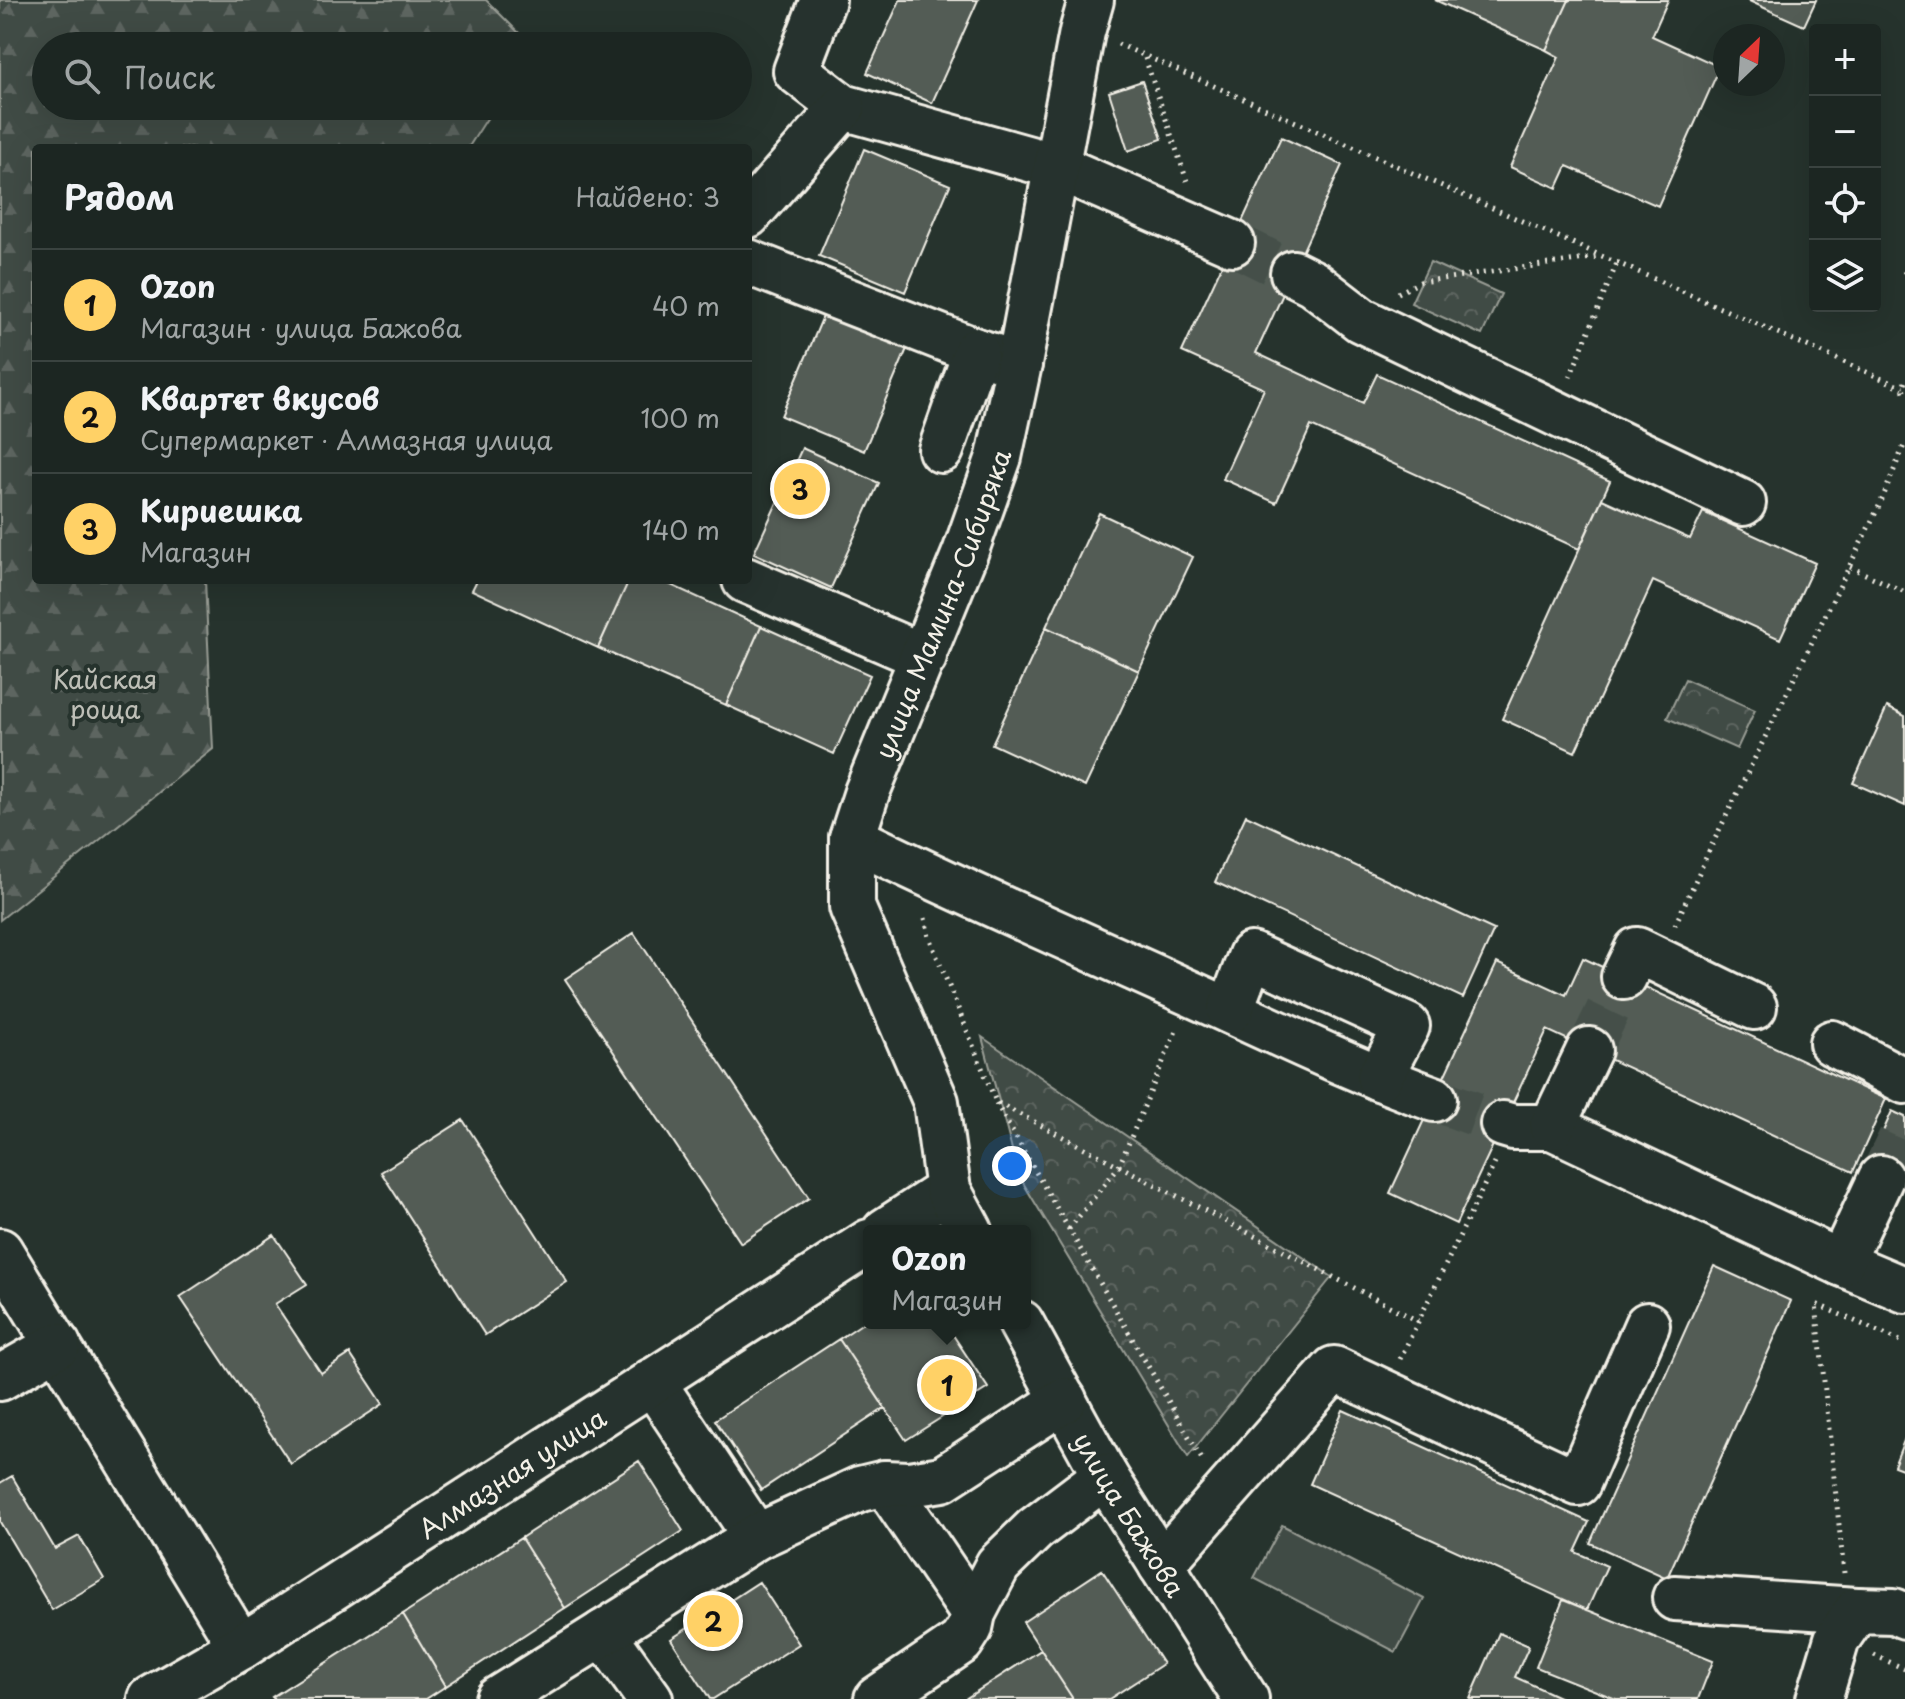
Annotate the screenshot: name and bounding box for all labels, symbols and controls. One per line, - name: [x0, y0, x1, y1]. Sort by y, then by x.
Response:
- north arrow: [1713, 24, 1785, 96]
- map controls: [1809, 24, 1881, 312]
- button: +: [1809, 24, 1881, 96]
- search box: [32, 32, 752, 120]
- icon: search: [60, 54, 104, 98]
- text: Поиск: [124, 54, 215, 99]
- button: −: [1809, 96, 1881, 168]
- button: locate: [1809, 168, 1881, 240]
- text: Рядом: [64, 170, 175, 222]
- text: Найдено: 3: [576, 177, 720, 216]
- button: layers: [1809, 240, 1881, 312]
- text: Ozon: [140, 263, 215, 308]
- text: 1: [84, 286, 96, 325]
- text: 40 m: [652, 286, 720, 325]
- text: Магазин · улица Бажова: [140, 308, 462, 347]
- text: Квартет вкусов: [140, 375, 380, 420]
- text: 2: [81, 398, 99, 437]
- text: 100 m: [640, 398, 720, 437]
- text: Супермаркет · Алмазная улица: [140, 420, 553, 459]
- street label: улица Мамина-Сибиряка: [863, 443, 1020, 764]
- pin: 3: [774, 459, 826, 519]
- text: Кириешка: [140, 487, 303, 532]
- text: 3: [81, 510, 99, 549]
- text: 140 m: [642, 510, 720, 549]
- text: Магазин: [140, 532, 251, 571]
- park label: Кайская роща: [53, 659, 157, 728]
- your location: [992, 1146, 1032, 1186]
- popup: [863, 1225, 1031, 1329]
- text: Ozon: [891, 1235, 967, 1280]
- text: Магазин: [891, 1280, 1003, 1319]
- pin: 1: [921, 1355, 973, 1415]
- street label: Алмазная улица: [410, 1397, 614, 1547]
- street label: улица Бажова: [1065, 1424, 1196, 1605]
- pin: 2: [687, 1591, 739, 1651]

